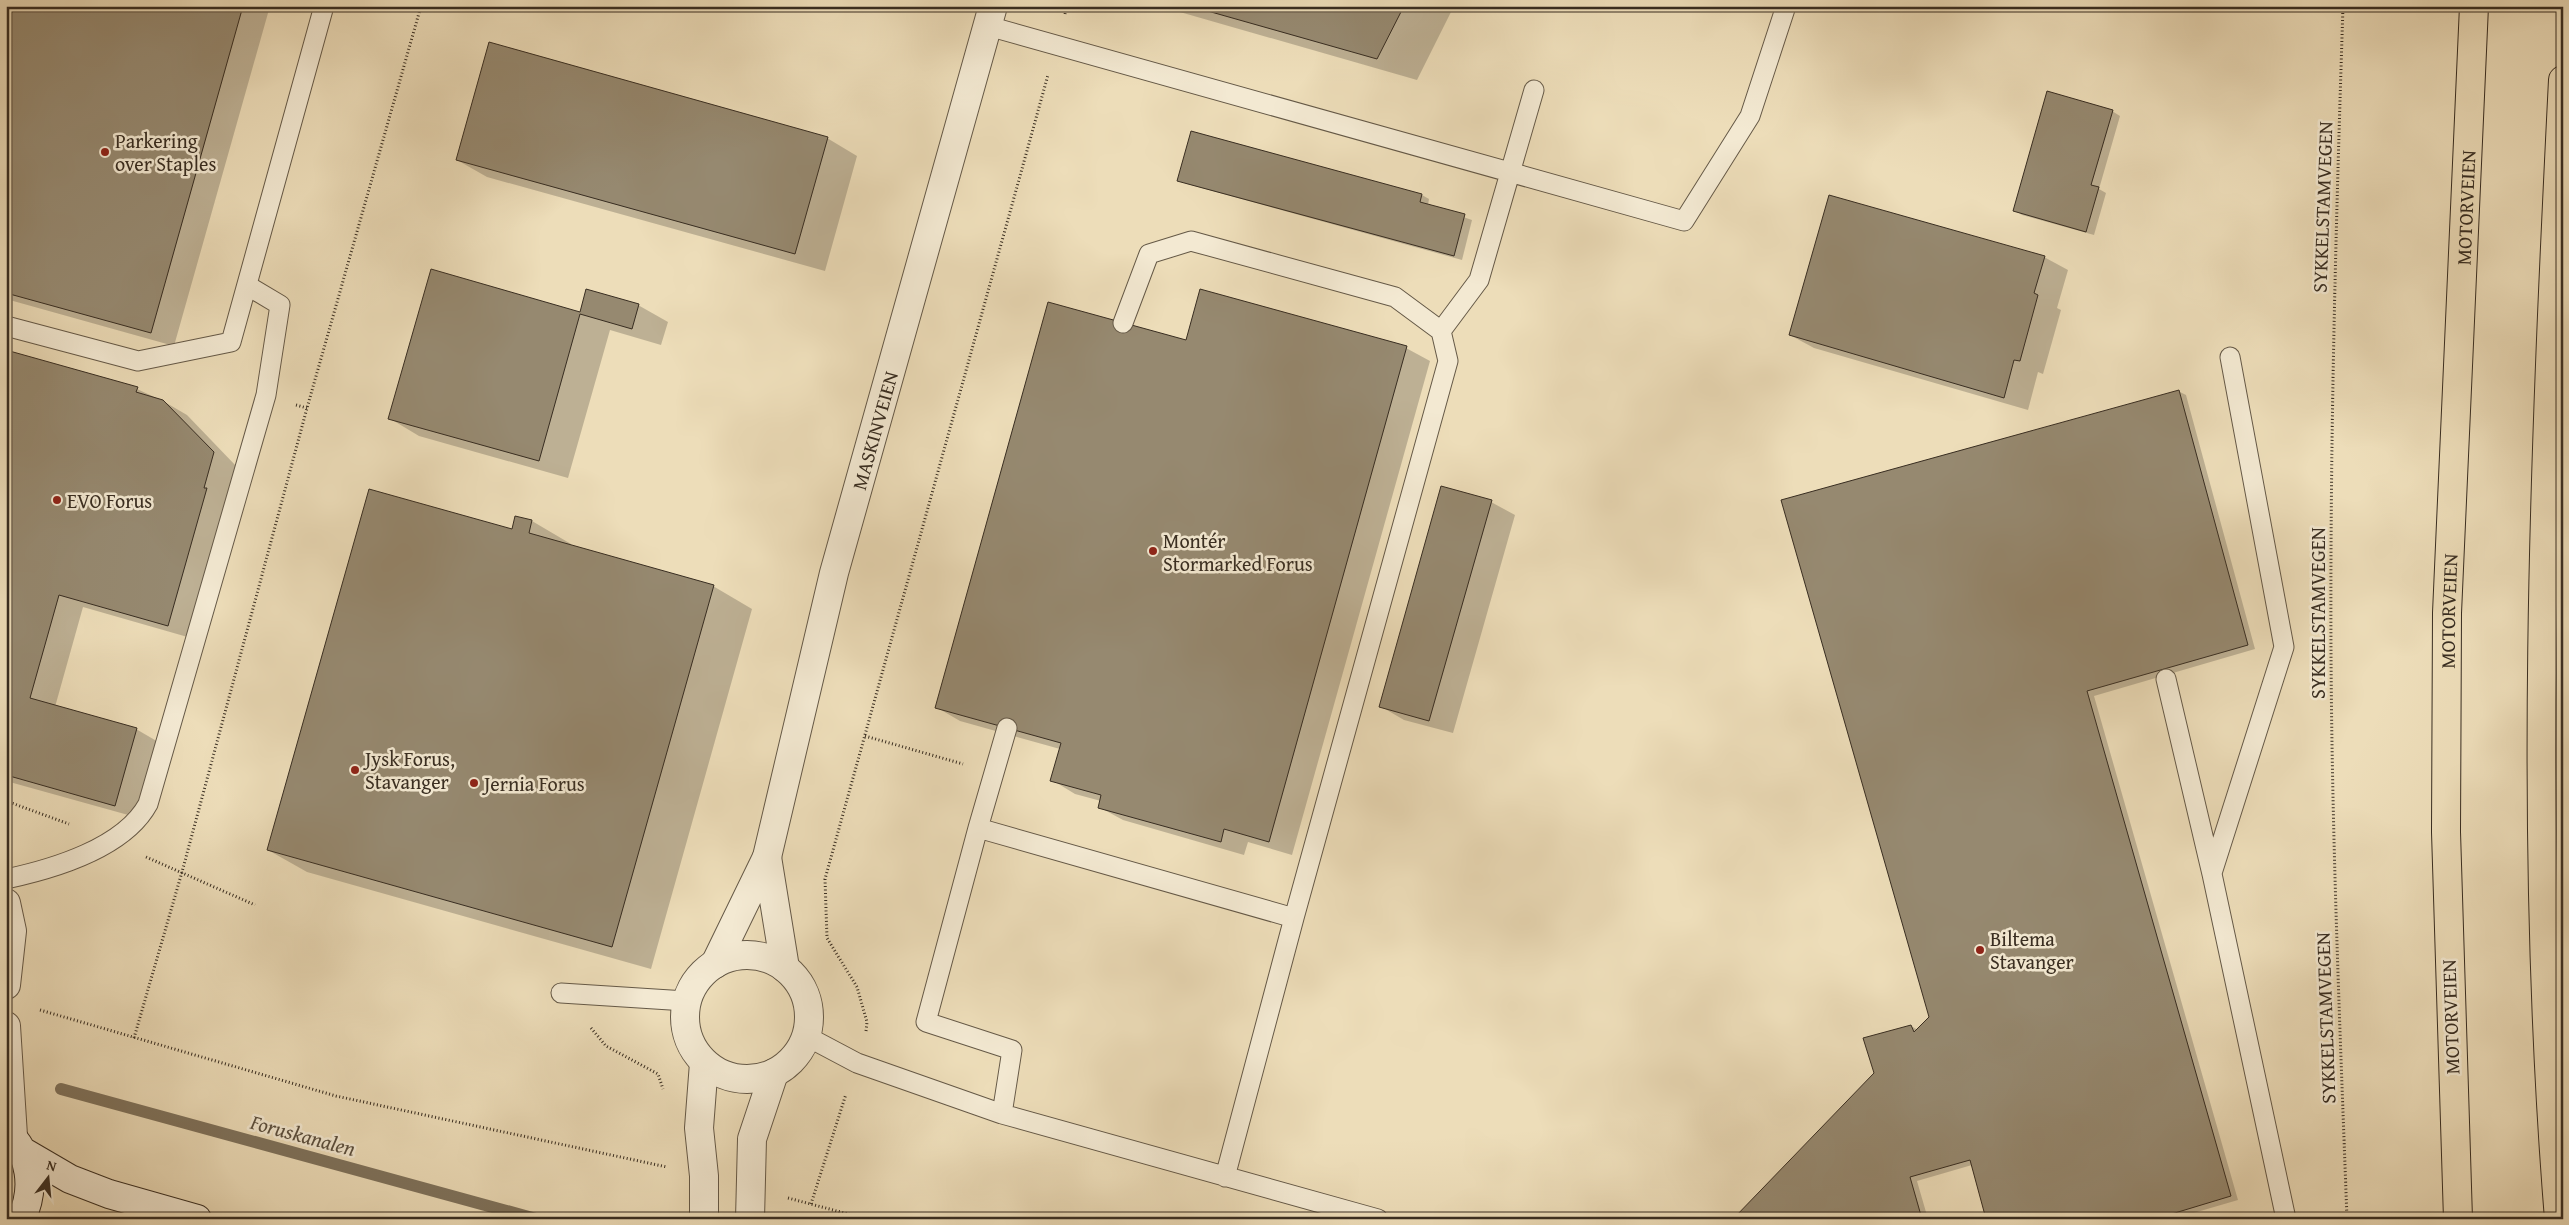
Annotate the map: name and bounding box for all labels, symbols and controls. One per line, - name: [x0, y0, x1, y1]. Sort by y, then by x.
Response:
- street label: SYKKELSTAMVEGEN: [2305, 121, 2339, 293]
- place label: Parkering over Staples: [115, 126, 216, 178]
- marker: Parkering over Staples: [99, 146, 111, 158]
- street label: MOTORVEIEN: [2448, 149, 2482, 266]
- street label: MASKINVEIEN: [844, 368, 904, 493]
- place label: EVO Forus: [67, 486, 152, 515]
- marker: EVO Forus: [51, 494, 63, 506]
- place label: Montér Stormarked Forus: [1163, 526, 1313, 578]
- street label: SYKKELSTAMVEGEN: [2303, 527, 2332, 699]
- marker: Montér Stormarked Forus: [1147, 545, 1159, 557]
- street label: MOTORVEIEN: [2432, 553, 2464, 669]
- place label: Jysk Forus, Stavanger: [362, 744, 455, 796]
- marker: Jysk Forus, Stavanger: [349, 764, 361, 776]
- place label: Jernia Forus: [481, 769, 585, 798]
- marker: Jernia Forus: [468, 777, 480, 789]
- place label: Biltema Stavanger: [1990, 924, 2074, 976]
- street label: SYKKELSTAMVEGEN: [2308, 932, 2342, 1104]
- marker: Biltema Stavanger: [1974, 944, 1986, 956]
- street label: MOTORVEIEN: [2433, 959, 2467, 1075]
- water label: Foruskanalen: [246, 1106, 359, 1164]
- north arrow: [22, 1152, 72, 1202]
- text: N: [44, 1155, 59, 1177]

